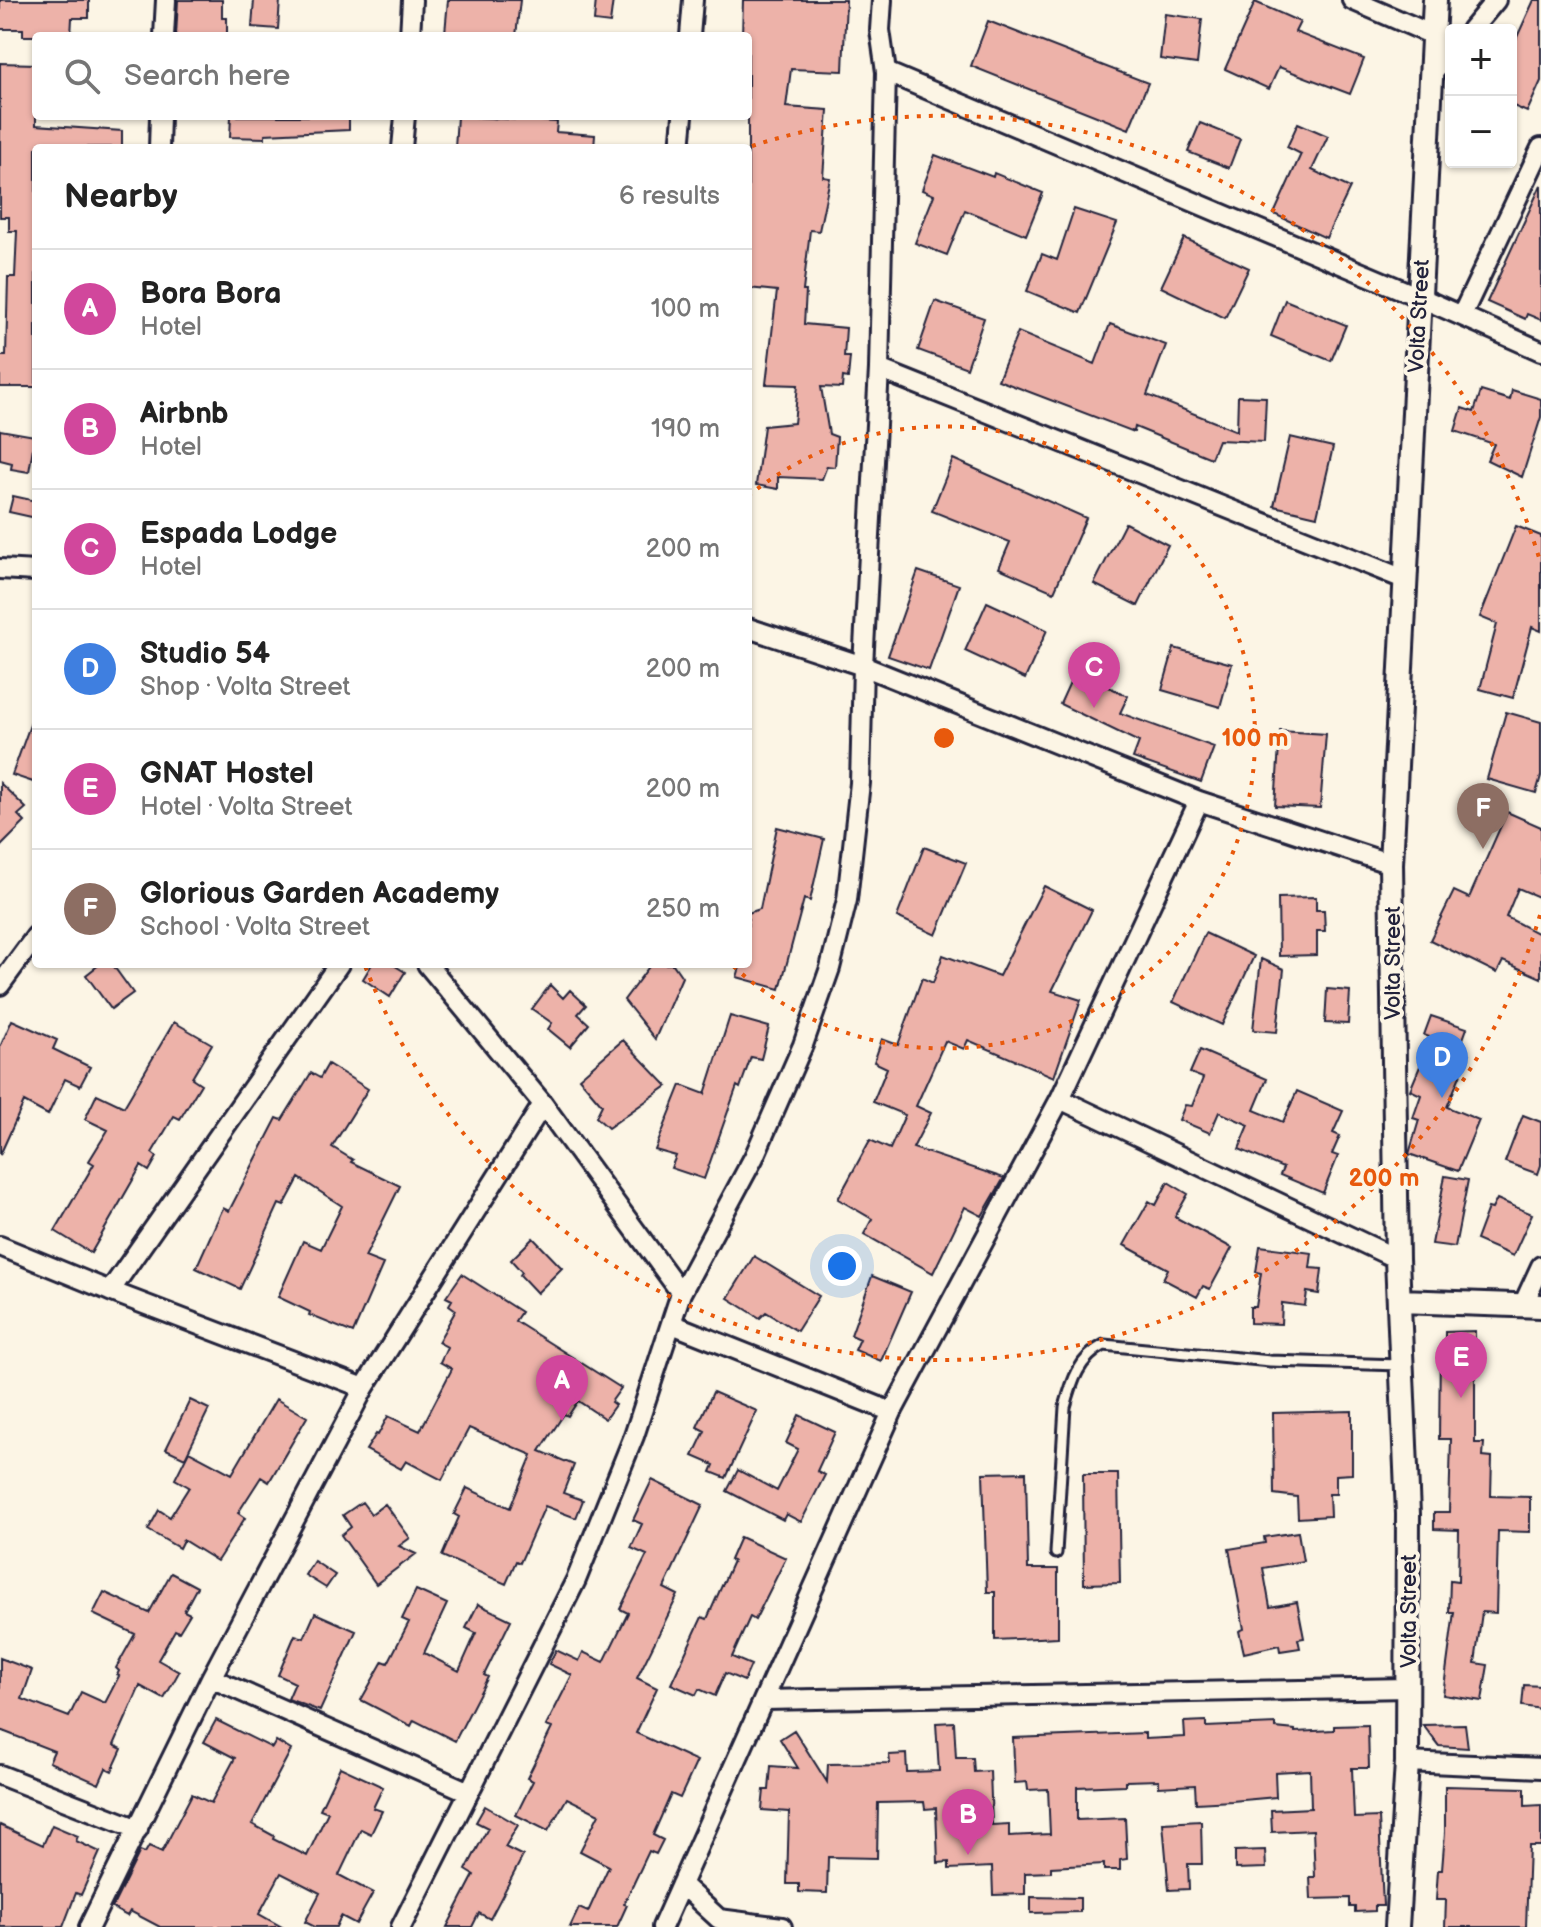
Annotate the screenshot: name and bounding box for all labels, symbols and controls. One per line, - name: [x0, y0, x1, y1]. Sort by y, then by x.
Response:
- map controls: [1445, 24, 1517, 168]
- button: +: [1445, 24, 1517, 96]
- search box: [32, 32, 752, 120]
- icon: search: [60, 54, 104, 98]
- text: Search here: [124, 58, 290, 94]
- button: −: [1445, 96, 1517, 168]
- text: Nearby: [64, 176, 178, 217]
- text: 6 results: [619, 181, 720, 212]
- street label: Volta Street: [1403, 258, 1436, 374]
- text: Bora Bora: [140, 276, 282, 312]
- text: A: [82, 294, 98, 325]
- text: 100 m: [651, 294, 720, 325]
- text: Hotel: [140, 312, 202, 343]
- text: Airbnb: [140, 396, 229, 432]
- text: B: [81, 414, 99, 445]
- text: 190 m: [651, 414, 720, 445]
- text: Hotel: [140, 432, 202, 463]
- text: Espada Lodge: [140, 516, 337, 552]
- text: C: [81, 534, 99, 565]
- text: 200 m: [646, 534, 720, 565]
- text: Hotel: [140, 552, 202, 583]
- text: Studio 54: [140, 636, 270, 672]
- pin: C: [1068, 642, 1120, 708]
- text: D: [81, 654, 99, 685]
- text: 200 m: [646, 654, 720, 685]
- text: Shop · Volta Street: [140, 672, 351, 703]
- centre of rings: [930, 724, 958, 752]
- text: 100 m: [1222, 724, 1288, 753]
- text: GNAT Hostel: [140, 756, 314, 792]
- text: E: [82, 774, 98, 805]
- text: 200 m: [646, 774, 720, 805]
- pin: F: [1457, 783, 1509, 849]
- text: Hotel · Volta Street: [140, 792, 352, 823]
- text: Glorious Garden Academy: [140, 876, 499, 912]
- text: F: [82, 894, 98, 925]
- text: 250 m: [646, 894, 720, 925]
- street label: Volta Street: [1380, 906, 1407, 1020]
- text: School · Volta Street: [140, 912, 370, 943]
- pin: D: [1416, 1032, 1468, 1098]
- text: 200 m: [1349, 1164, 1419, 1193]
- your location: [822, 1246, 862, 1286]
- pin: E: [1435, 1332, 1487, 1398]
- pin: A: [536, 1355, 588, 1421]
- street label: Volta Street: [1396, 1554, 1423, 1668]
- pin: B: [942, 1789, 994, 1855]

